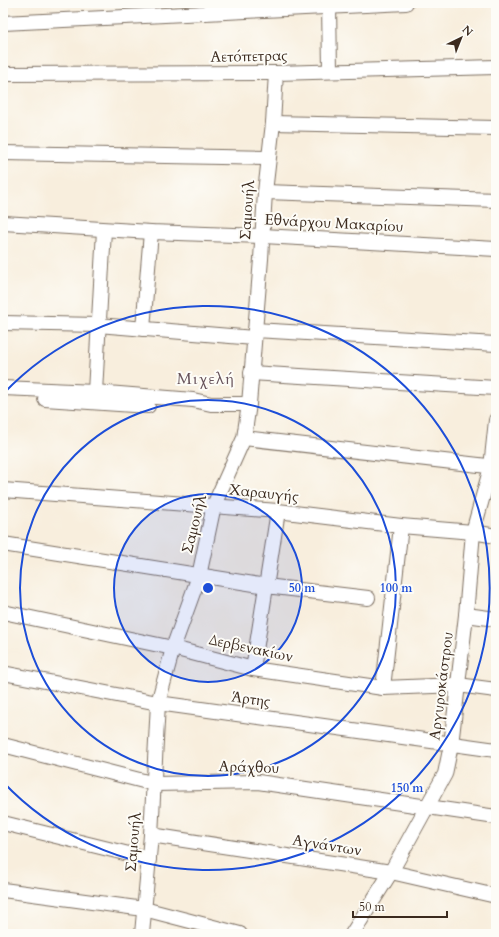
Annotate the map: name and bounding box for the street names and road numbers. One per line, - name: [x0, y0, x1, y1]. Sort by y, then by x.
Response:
- street label: Αετόπετρας: [210, 45, 288, 67]
- street label: Σαμουήλ: [235, 178, 259, 241]
- street label: Εθνάρχου Μακαρίου: [264, 209, 404, 237]
- street label: Χαραυγής: [228, 479, 300, 507]
- street label: Σαμουήλ: [177, 492, 211, 555]
- street label: Δερβενακίων: [207, 629, 295, 667]
- street label: Αργυροκάστρου: [424, 631, 458, 741]
- street label: Άρτης: [230, 686, 272, 712]
- street label: Αράχθου: [218, 756, 280, 778]
- street label: Σαμουήλ: [120, 810, 146, 873]
- street label: Αγνάντων: [291, 830, 363, 860]

